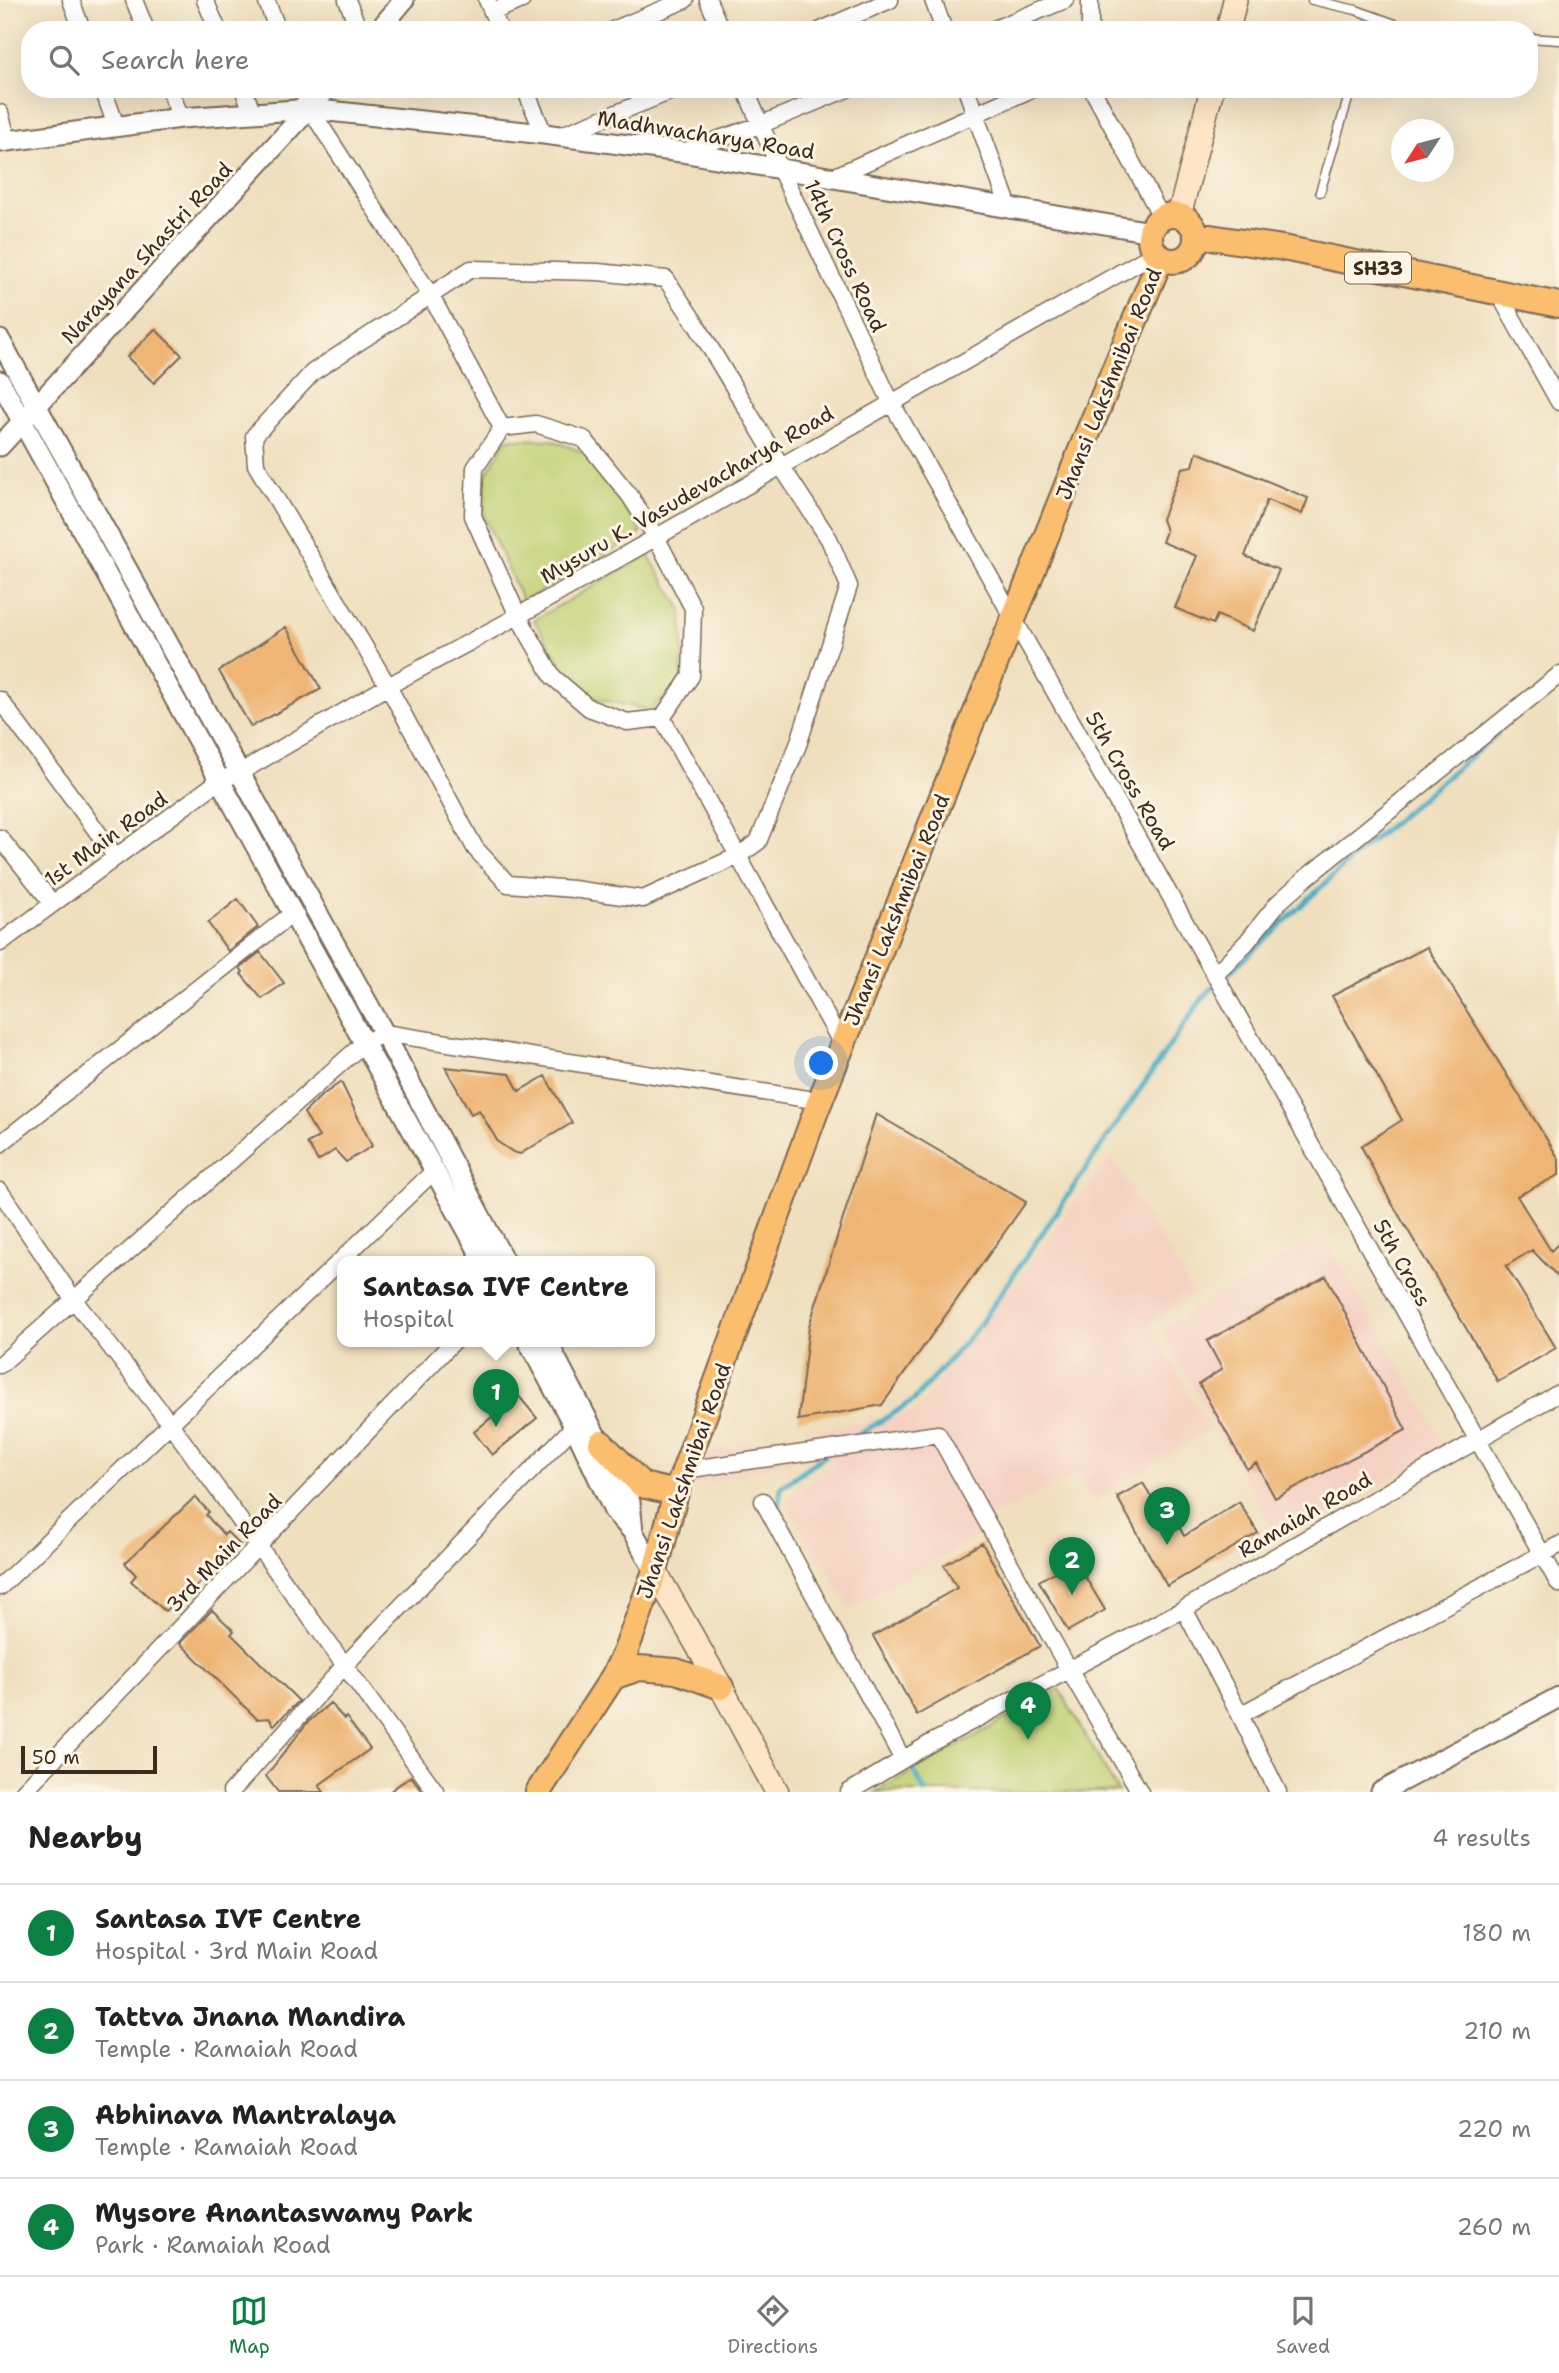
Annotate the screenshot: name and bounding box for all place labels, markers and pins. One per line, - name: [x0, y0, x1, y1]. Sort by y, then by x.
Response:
- pin: 1: [473, 1369, 519, 1427]
- pin: 3: [1144, 1487, 1190, 1545]
- pin: 2: [1049, 1537, 1095, 1595]
- pin: 4: [1005, 1682, 1051, 1740]

